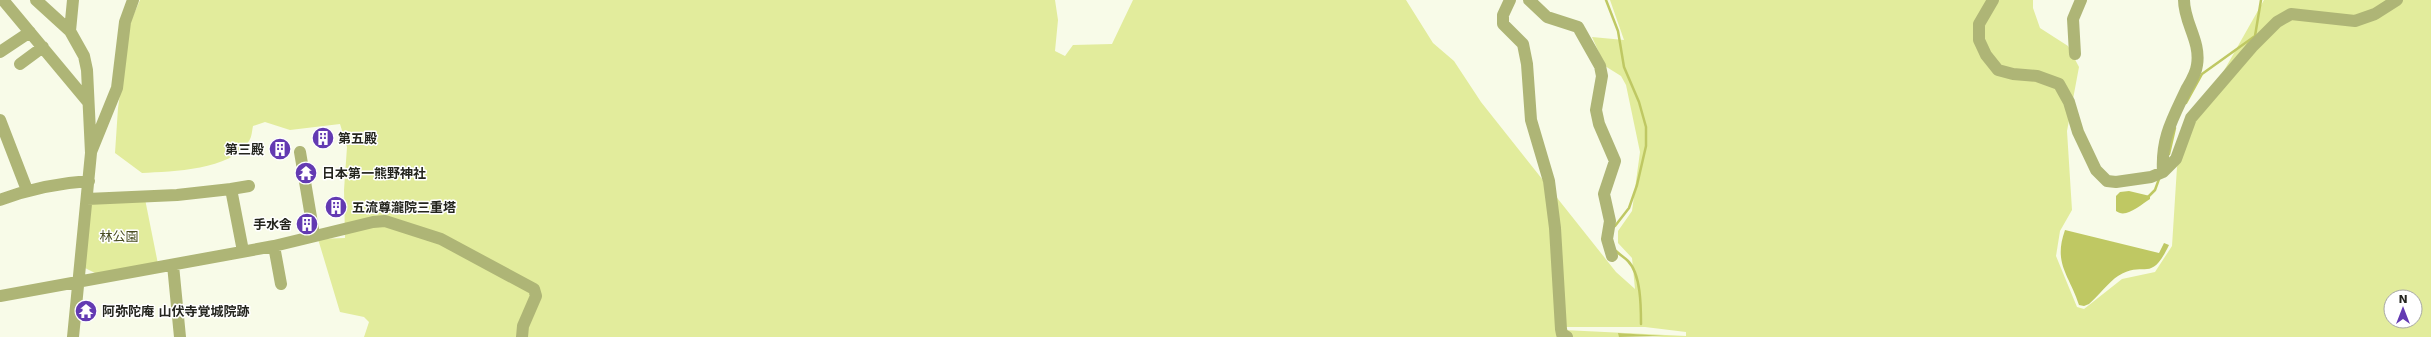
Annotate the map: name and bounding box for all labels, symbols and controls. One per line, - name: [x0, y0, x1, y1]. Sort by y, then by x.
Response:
- building icon: 第五殿: [310, 125, 336, 151]
- place label: 第五殿: [338, 131, 377, 146]
- building icon: 第三殿: [267, 136, 293, 162]
- place label: 第三殿: [225, 142, 264, 157]
- temple icon: 日本第一熊野神社: [293, 160, 319, 186]
- place label: 日本第一熊野神社: [322, 166, 426, 181]
- building icon: 五流尊瀧院三重塔: [323, 194, 349, 220]
- place label: 五流尊瀧院三重塔: [352, 200, 456, 215]
- building icon: 手水舎: [294, 211, 320, 237]
- place label: 手水舎: [253, 217, 292, 232]
- park label: 林公園: [99, 229, 139, 244]
- north arrow: [2383, 289, 2423, 329]
- text: N: [2398, 293, 2408, 306]
- temple icon: 阿弥陀庵 山伏寺覚城院跡: [73, 298, 99, 324]
- place label: 阿弥陀庵 山伏寺覚城院跡: [102, 304, 250, 319]

